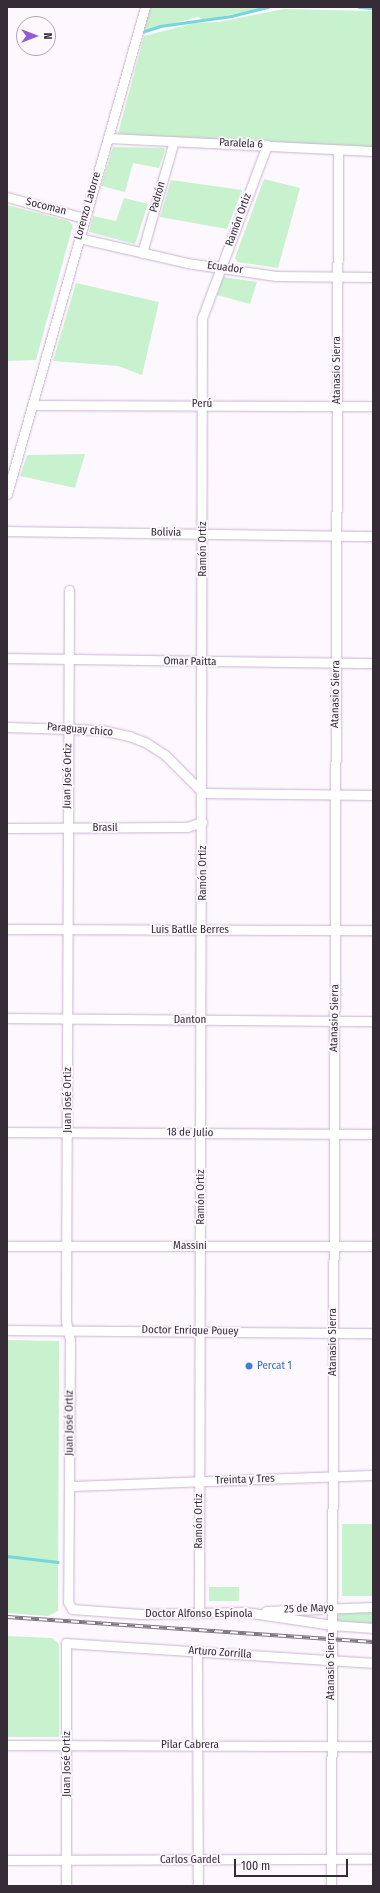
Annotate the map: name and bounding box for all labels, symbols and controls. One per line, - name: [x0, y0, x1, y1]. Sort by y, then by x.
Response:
- north arrow: [16, 16, 56, 56]
- text: N: [41, 33, 54, 39]
- street label: Paralela 6: [219, 136, 263, 152]
- street label: Lorenzo Latorre: [72, 171, 104, 241]
- street label: Padrón: [147, 180, 169, 214]
- street label: Ramón Ortiz: [223, 192, 255, 248]
- street label: Socoman: [24, 196, 68, 218]
- street label: Ecuador: [206, 259, 244, 277]
- street label: Atanasio Sierra: [330, 336, 344, 404]
- street label: Perú: [192, 397, 212, 411]
- street label: Ramón Ortiz: [196, 521, 210, 577]
- street label: Bolivia: [151, 526, 181, 540]
- street label: Omar Paitta: [163, 655, 217, 669]
- street label: Atanasio Sierra: [329, 660, 343, 728]
- street label: Paraguay chico: [46, 721, 114, 739]
- street label: Juan José Ortiz: [61, 743, 75, 809]
- street label: Brasil: [92, 821, 118, 835]
- street label: Ramón Ortiz: [196, 845, 210, 901]
- street label: Luis Batlle Berres: [151, 923, 229, 937]
- street label: Atanasio Sierra: [328, 984, 342, 1052]
- street label: Danton: [174, 1013, 206, 1027]
- street label: Juan José Ortiz: [61, 1067, 75, 1133]
- street label: 18 de Julio: [167, 1126, 213, 1140]
- street label: Ramón Ortiz: [194, 1169, 208, 1225]
- street label: Massini: [173, 1239, 207, 1253]
- street label: Atanasio Sierra: [326, 1308, 340, 1376]
- street label: Doctor Enrique Pouey: [141, 1324, 239, 1338]
- place label: Percat 1: [257, 1359, 292, 1373]
- marker: Percat 1: [244, 1361, 254, 1371]
- street label: Juan José Ortiz: [63, 1390, 77, 1456]
- street label: Treinta y Tres: [215, 1472, 275, 1488]
- street label: Ramón Ortiz: [192, 1493, 206, 1549]
- street label: 25 de Mayo: [284, 1602, 334, 1616]
- street label: Doctor Alfonso Espínola: [145, 1607, 253, 1621]
- street label: Atanasio Sierra: [324, 1632, 338, 1700]
- street label: Arturo Zorrilla: [188, 1644, 252, 1662]
- street label: Juan José Ortiz: [60, 1731, 74, 1797]
- street label: Pilar Cabrera: [161, 1738, 219, 1752]
- scale bar: [236, 1851, 350, 1877]
- street label: Carlos Gardel: [160, 1853, 220, 1867]
- text: 100 m: [241, 1859, 270, 1873]

